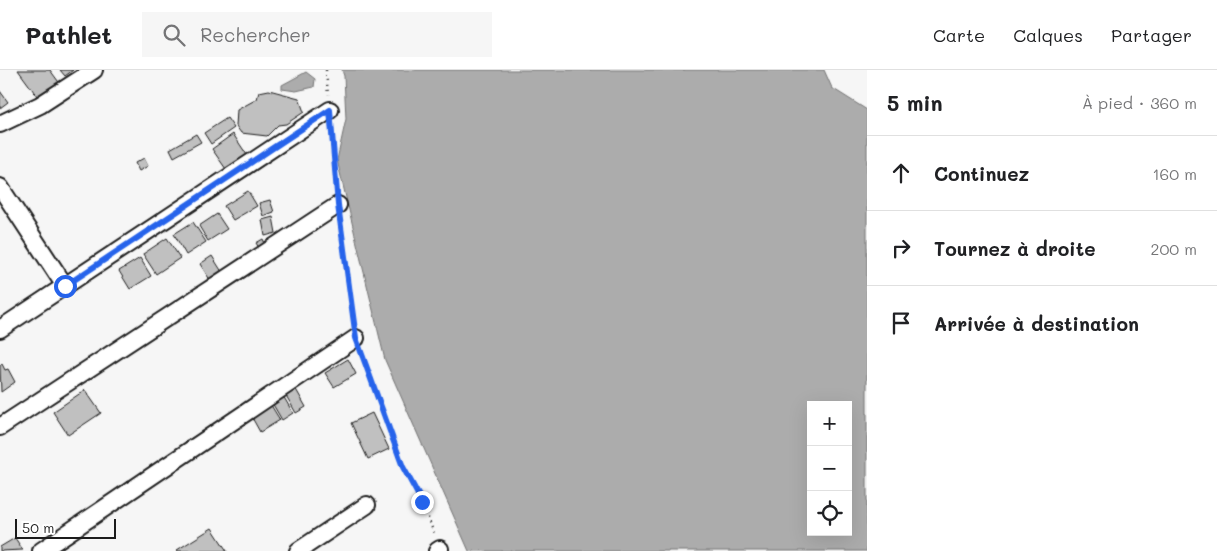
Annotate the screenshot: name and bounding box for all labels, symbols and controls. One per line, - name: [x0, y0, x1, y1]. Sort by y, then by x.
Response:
- search box: [142, 12, 492, 57]
- text: Pathlet: [25, 19, 112, 50]
- icon: search: [160, 21, 188, 49]
- text: Rechercher: [200, 22, 311, 47]
- text: Carte: [933, 23, 985, 47]
- text: Calques: [1013, 23, 1083, 47]
- text: Partager: [1111, 23, 1192, 47]
- text: 5 min: [887, 89, 943, 116]
- text: À pied · 360 m: [1082, 92, 1197, 113]
- icon: ahead: [887, 159, 915, 187]
- text: Continuez: [934, 161, 1029, 186]
- text: 160 m: [1152, 163, 1197, 184]
- icon: right: [887, 234, 915, 262]
- text: Tournez à droite: [934, 236, 1096, 261]
- text: 200 m: [1150, 238, 1197, 259]
- route start: [54, 275, 77, 298]
- icon: arrive: [887, 309, 915, 337]
- text: Arrivée à destination: [934, 311, 1139, 336]
- map controls: [807, 401, 852, 536]
- button: +: [807, 401, 852, 446]
- button: −: [807, 446, 852, 491]
- route end: [411, 491, 434, 514]
- button: locate: [807, 491, 852, 536]
- scale bar: [15, 516, 116, 539]
- text: 50 m: [22, 518, 54, 537]

